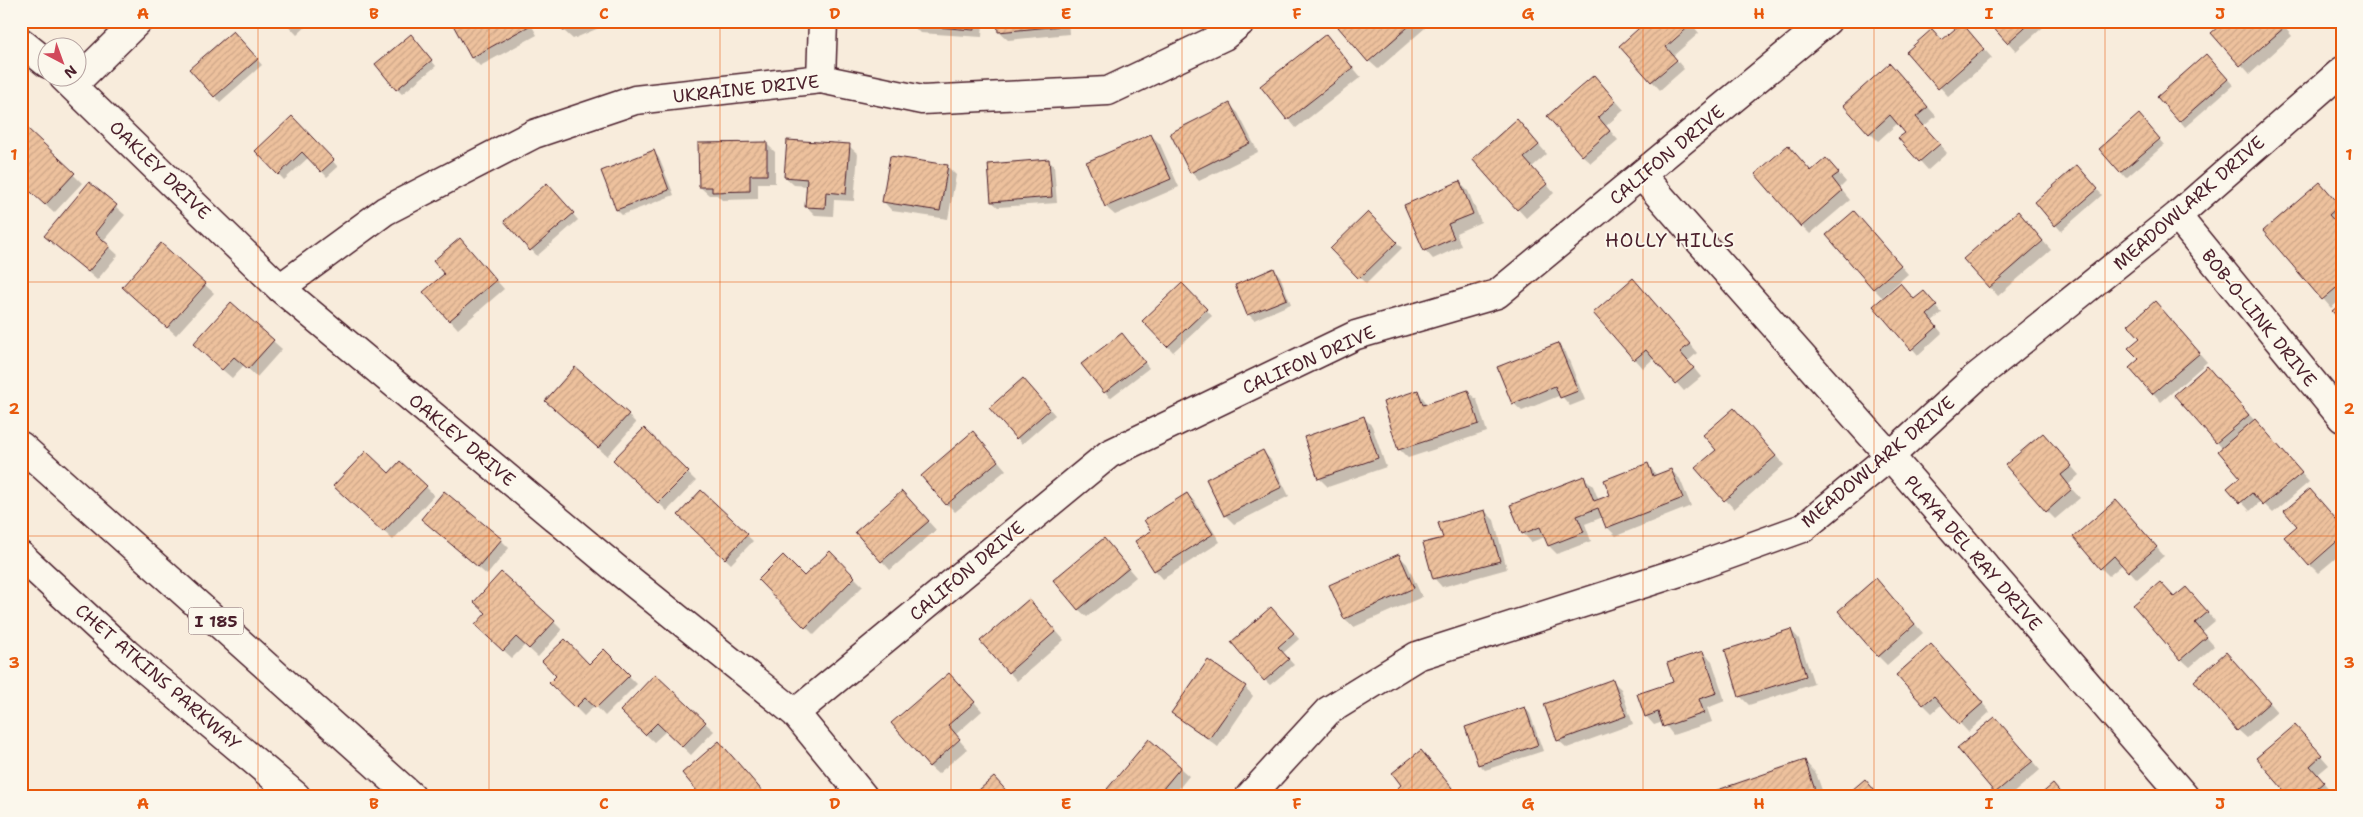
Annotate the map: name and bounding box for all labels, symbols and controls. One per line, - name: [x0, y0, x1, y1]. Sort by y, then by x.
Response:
- text: A: [137, 3, 149, 24]
- text: B: [369, 3, 379, 24]
- text: C: [599, 3, 609, 24]
- text: D: [829, 3, 841, 24]
- text: E: [1061, 3, 1071, 24]
- text: F: [1292, 3, 1302, 24]
- text: G: [1522, 3, 1535, 24]
- text: H: [1753, 3, 1765, 24]
- text: I: [1985, 3, 1994, 24]
- text: J: [2215, 3, 2225, 24]
- north arrow: [38, 38, 88, 88]
- text: N: [60, 61, 81, 82]
- street label: UKRAINE DRIVE: [672, 69, 820, 109]
- street label: CALIFON DRIVE: [1604, 100, 1730, 210]
- street label: OAKLEY DRIVE: [104, 115, 216, 225]
- street label: MEADOWLARK DRIVE: [2108, 131, 2270, 275]
- text: 1: [10, 144, 18, 165]
- text: 1: [2345, 144, 2353, 165]
- district label: HOLLY HILLS: [1605, 228, 1735, 253]
- street label: BOB-O-LINK DRIVE: [2196, 244, 2322, 392]
- street label: CALIFON DRIVE: [1239, 320, 1379, 400]
- street label: OAKLEY DRIVE: [404, 388, 520, 492]
- street label: MEADOWLARK DRIVE: [1796, 391, 1960, 533]
- text: 2: [8, 398, 20, 419]
- text: 2: [2343, 398, 2355, 419]
- street label: PLAYA DEL RAY DRIVE: [1899, 470, 2047, 636]
- street label: CALIFON DRIVE: [904, 516, 1030, 626]
- street label: CHET ATKINS PARKWAY: [70, 598, 246, 756]
- road number: I 185: [188, 608, 244, 634]
- text: 3: [8, 652, 20, 673]
- text: 3: [2343, 652, 2355, 673]
- text: A: [137, 793, 149, 814]
- text: B: [369, 793, 379, 814]
- text: C: [599, 793, 609, 814]
- text: D: [829, 793, 841, 814]
- text: E: [1061, 793, 1071, 814]
- text: F: [1292, 793, 1302, 814]
- text: G: [1522, 793, 1535, 814]
- text: H: [1753, 793, 1765, 814]
- text: I: [1985, 793, 1994, 814]
- text: J: [2215, 793, 2225, 814]

